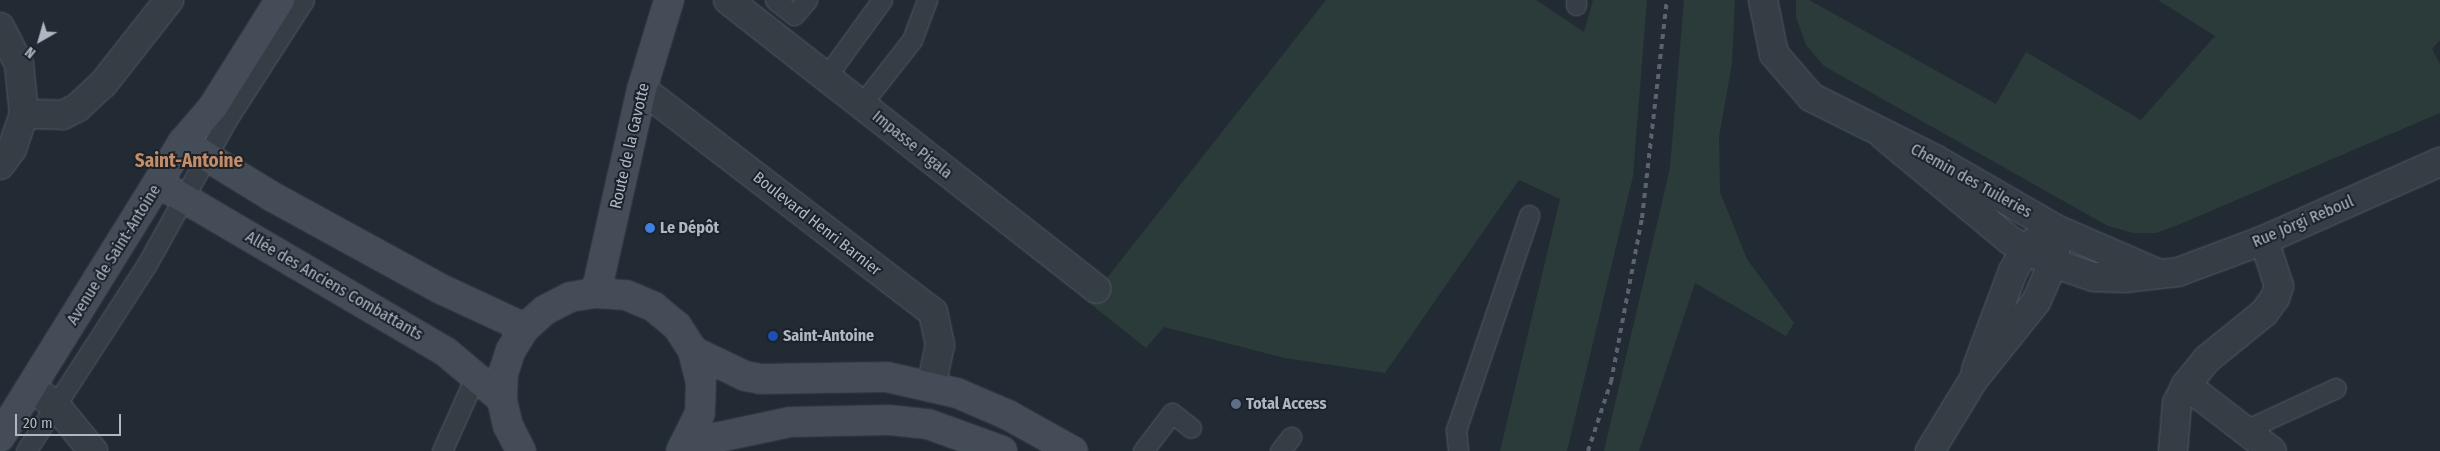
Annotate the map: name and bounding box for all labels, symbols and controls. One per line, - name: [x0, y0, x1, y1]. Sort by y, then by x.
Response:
- north arrow: [15, 15, 65, 65]
- text: N: [22, 43, 39, 61]
- street label: Route de la Gavotte: [606, 81, 654, 211]
- street label: Impasse Pigala: [868, 107, 956, 183]
- street label: Chemin des Tuileries: [1907, 140, 2035, 222]
- district label: Saint-Antoine: [135, 150, 243, 172]
- street label: Boulevard Henri Barnier: [749, 168, 885, 280]
- street label: Avenue de Saint-Antoine: [63, 182, 165, 328]
- street label: Rue Jòrgi Reboul: [2249, 192, 2357, 252]
- place label: Le Dépôt: [660, 218, 719, 238]
- marker: Le Dépôt: [644, 222, 656, 234]
- street label: Allée des Anciens Combattants: [242, 227, 426, 345]
- place label: Saint-Antoine: [783, 326, 874, 346]
- marker: Saint-Antoine: [767, 330, 779, 342]
- place label: Total Access: [1246, 394, 1326, 414]
- marker: Total Access: [1230, 398, 1242, 410]
- scale bar: [18, 404, 124, 436]
- text: 20 m: [23, 414, 53, 432]

